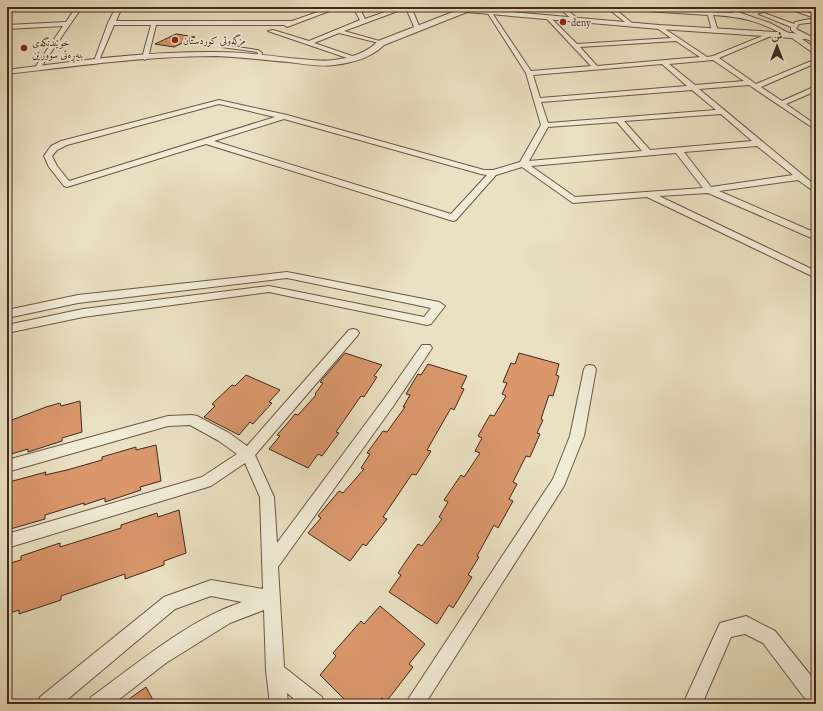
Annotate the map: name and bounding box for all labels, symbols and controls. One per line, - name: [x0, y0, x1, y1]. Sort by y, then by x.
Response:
- place label: deny: [571, 16, 591, 29]
- marker: deny: [558, 17, 568, 27]
- north arrow: [757, 26, 797, 66]
- text: ش: [772, 29, 783, 44]
- place label: مزگەوتی کوردستان: [183, 33, 245, 48]
- marker: مزگەوتی کوردستان: [170, 35, 180, 45]
- place label: خوێندنگەی بنەڕەتی سوورێن: [32, 36, 83, 63]
- marker: خوێندنگەی بنەڕەتی سوورێن: [19, 43, 29, 53]

